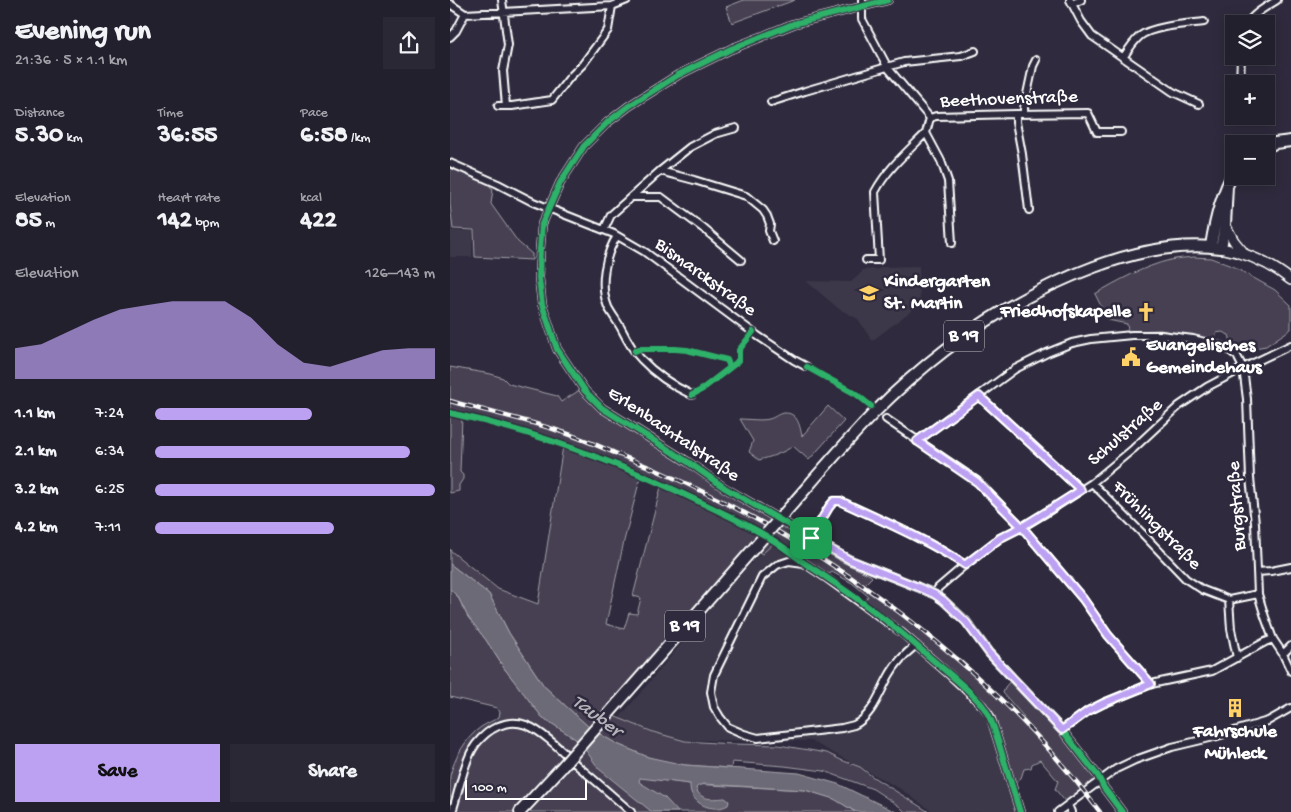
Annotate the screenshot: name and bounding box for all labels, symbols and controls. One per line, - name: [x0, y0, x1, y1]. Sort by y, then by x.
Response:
- map controls: [1225, 15, 1275, 185]
- button: layers: [1225, 15, 1275, 65]
- text: Evening run: [15, 16, 151, 49]
- button: share: [383, 17, 435, 69]
- text: 21:36 · 5 × 1.1 km: [15, 52, 127, 71]
- button: +: [1225, 75, 1275, 125]
- street label: Beethovenstraße: [939, 86, 1078, 114]
- text: Distance: [15, 105, 64, 122]
- text: Time: [158, 105, 183, 122]
- text: Pace: [300, 105, 328, 122]
- text: 5.30: [15, 122, 63, 151]
- text: 36:55: [158, 122, 217, 151]
- text: 6:58: [300, 122, 348, 151]
- text: km: [63, 130, 83, 147]
- text: /km: [348, 130, 371, 147]
- button: −: [1225, 135, 1275, 185]
- text: Elevation: [15, 190, 71, 207]
- text: Heart rate: [158, 190, 220, 207]
- text: kcal: [300, 190, 322, 207]
- text: 85: [15, 207, 42, 236]
- text: 142: [158, 207, 192, 236]
- text: 422: [300, 207, 337, 236]
- text: m: [42, 215, 55, 232]
- text: bpm: [192, 215, 219, 232]
- street label: Bismarckstraße: [649, 233, 760, 323]
- text: Elevation: [15, 265, 79, 284]
- text: 126–143 m: [365, 265, 435, 284]
- place label: Kindergarten St. Martin: [883, 271, 991, 316]
- school or university icon: Kindergarten St. Martin: [858, 282, 880, 304]
- place label: Friedhofskapelle: [999, 301, 1132, 324]
- church icon: Friedhofskapelle: [1135, 301, 1157, 323]
- road number: B 19: [944, 321, 984, 352]
- place label: Evangelisches Gemeindehaus: [1146, 335, 1263, 380]
- public building icon: Evangelisches Gemeindehaus: [1120, 346, 1142, 368]
- street label: Erlenbachtalstraße: [602, 382, 744, 488]
- street label: Schulstraße: [1084, 394, 1168, 472]
- text: 1.1 km: [15, 405, 55, 424]
- text: 7:24: [95, 405, 124, 424]
- text: 2.1 km: [15, 443, 57, 462]
- text: 6:34: [95, 443, 124, 462]
- street label: Burgstraße: [1223, 460, 1253, 552]
- street label: Frühlingstraße: [1106, 476, 1206, 576]
- text: 3.2 km: [15, 481, 58, 500]
- text: 6:25: [95, 481, 124, 500]
- pin: [790, 517, 832, 559]
- text: 4.2 km: [15, 519, 58, 538]
- text: 7:11: [95, 519, 121, 538]
- icon: arrive: [797, 524, 825, 552]
- road number: B 19: [665, 610, 705, 642]
- water label: Tauber: [567, 691, 628, 745]
- building icon: Fahrschule Mühleck: [1224, 697, 1246, 719]
- place label: Fahrschule Mühleck: [1192, 721, 1278, 766]
- button: Save: [15, 744, 220, 802]
- button: Share: [230, 744, 435, 802]
- scale bar: [465, 777, 588, 800]
- text: 100 m: [472, 780, 507, 797]

